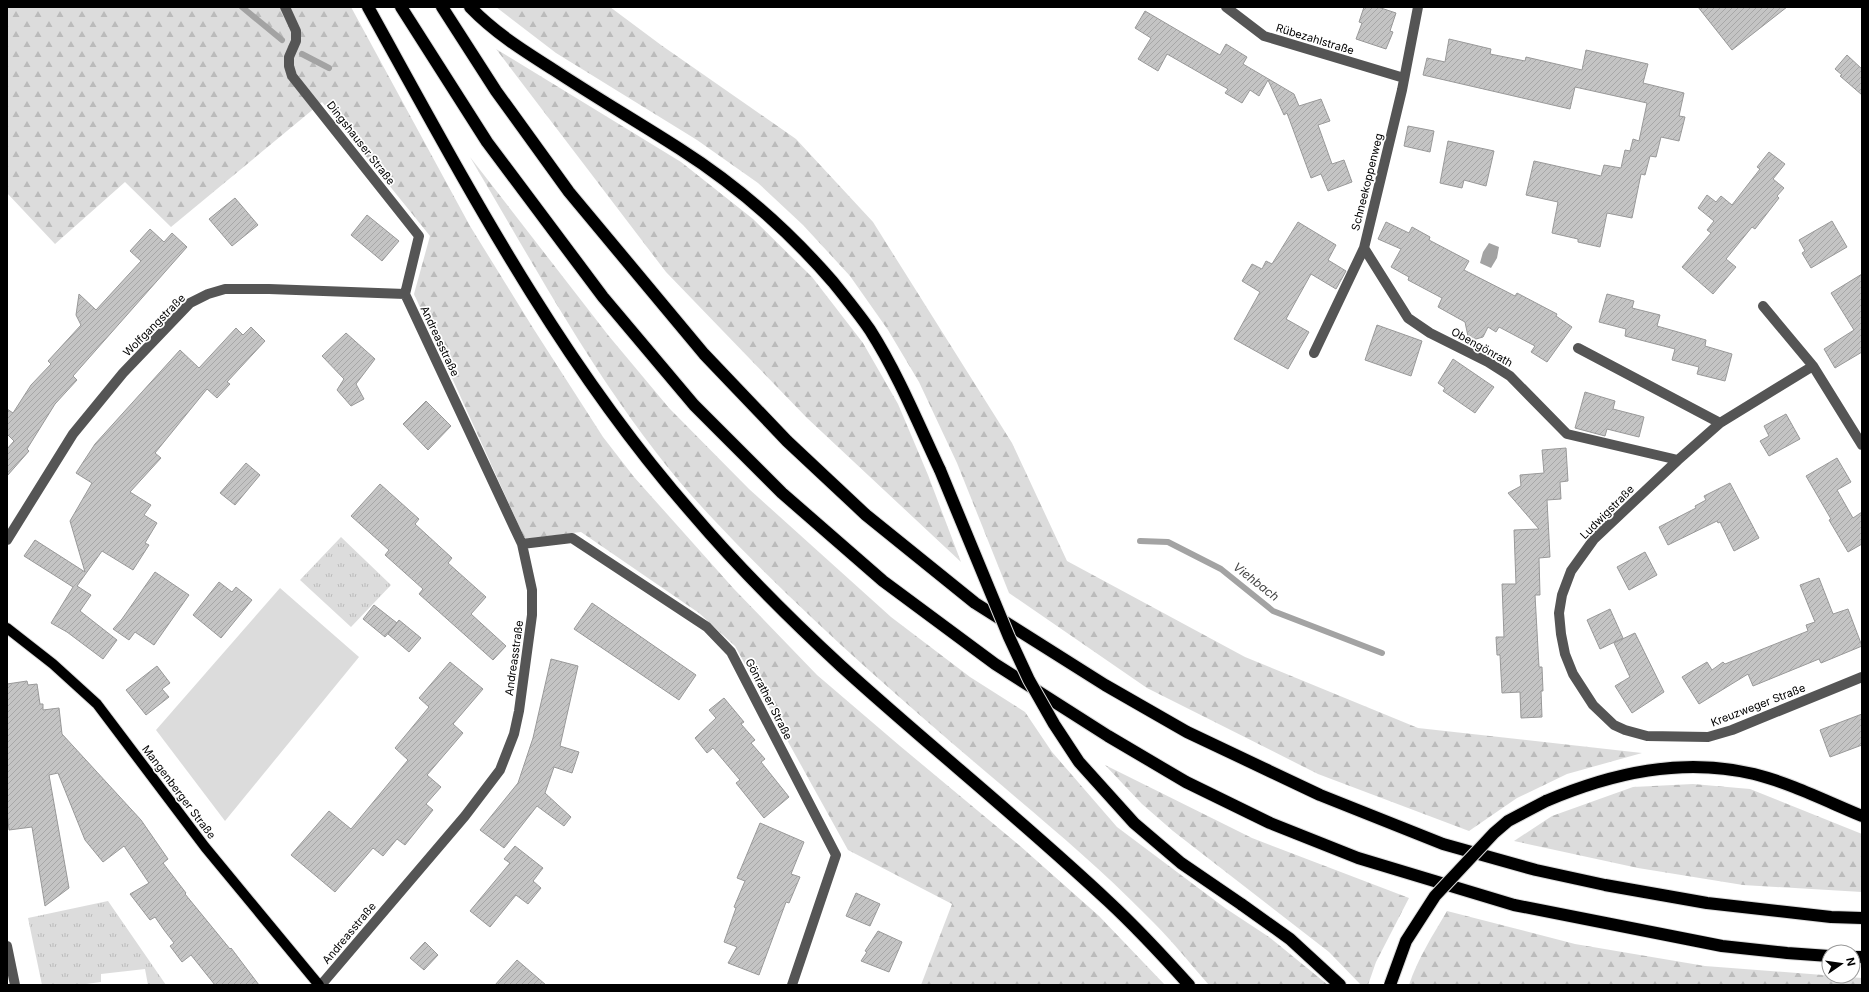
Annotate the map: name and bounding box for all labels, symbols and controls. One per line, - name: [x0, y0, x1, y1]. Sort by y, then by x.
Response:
- street label: Rübezahlstraße: [1274, 20, 1356, 58]
- street label: Dingshauser Straße: [324, 98, 398, 188]
- street label: Schneekoppenweg: [1348, 132, 1386, 232]
- street label: Wolfgangstraße: [120, 291, 188, 359]
- street label: Andreasstraße: [418, 304, 462, 378]
- street label: Obengönrath: [1449, 324, 1515, 370]
- street label: Ludwigstraße: [1577, 482, 1637, 542]
- water label: Viehbach: [1230, 559, 1282, 604]
- street label: Andreasstraße: [502, 619, 526, 697]
- street label: Gönrather Straße: [742, 656, 796, 742]
- street label: Kreuzweger Straße: [1709, 681, 1807, 729]
- street label: Mangenberger Straße: [139, 742, 219, 842]
- street label: Andreasstraße: [319, 899, 379, 967]
- north arrow: [1821, 944, 1861, 984]
- text: N: [1843, 956, 1859, 967]

